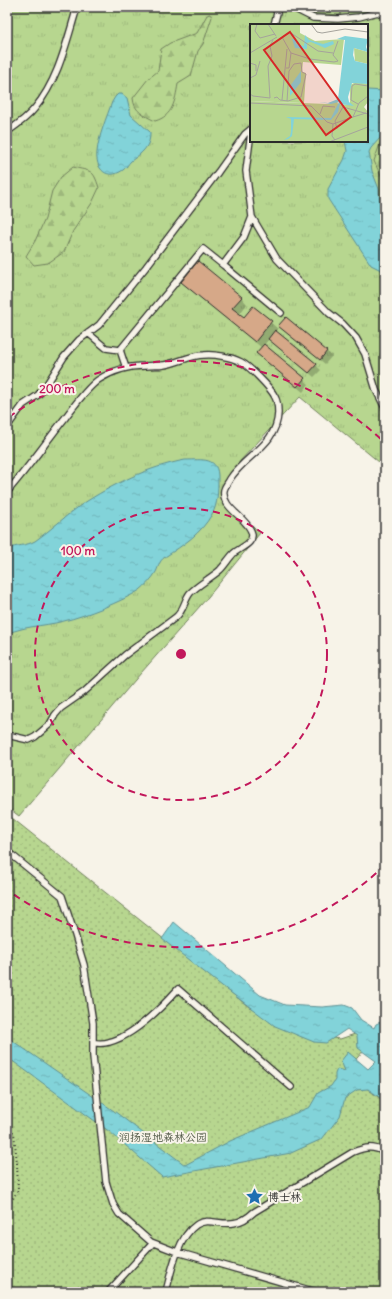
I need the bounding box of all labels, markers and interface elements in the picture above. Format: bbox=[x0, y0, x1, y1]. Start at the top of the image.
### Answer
inset map bbox=[250, 24, 368, 142]
text: 200 m bbox=[39, 381, 75, 396]
text: 100 m bbox=[61, 543, 95, 558]
centre of rings bbox=[174, 647, 188, 661]
park label: 润扬湿地森林公园 bbox=[119, 1130, 207, 1144]
place icon: 博士林 bbox=[245, 1187, 265, 1207]
place label: 博士林 bbox=[268, 1190, 301, 1204]

